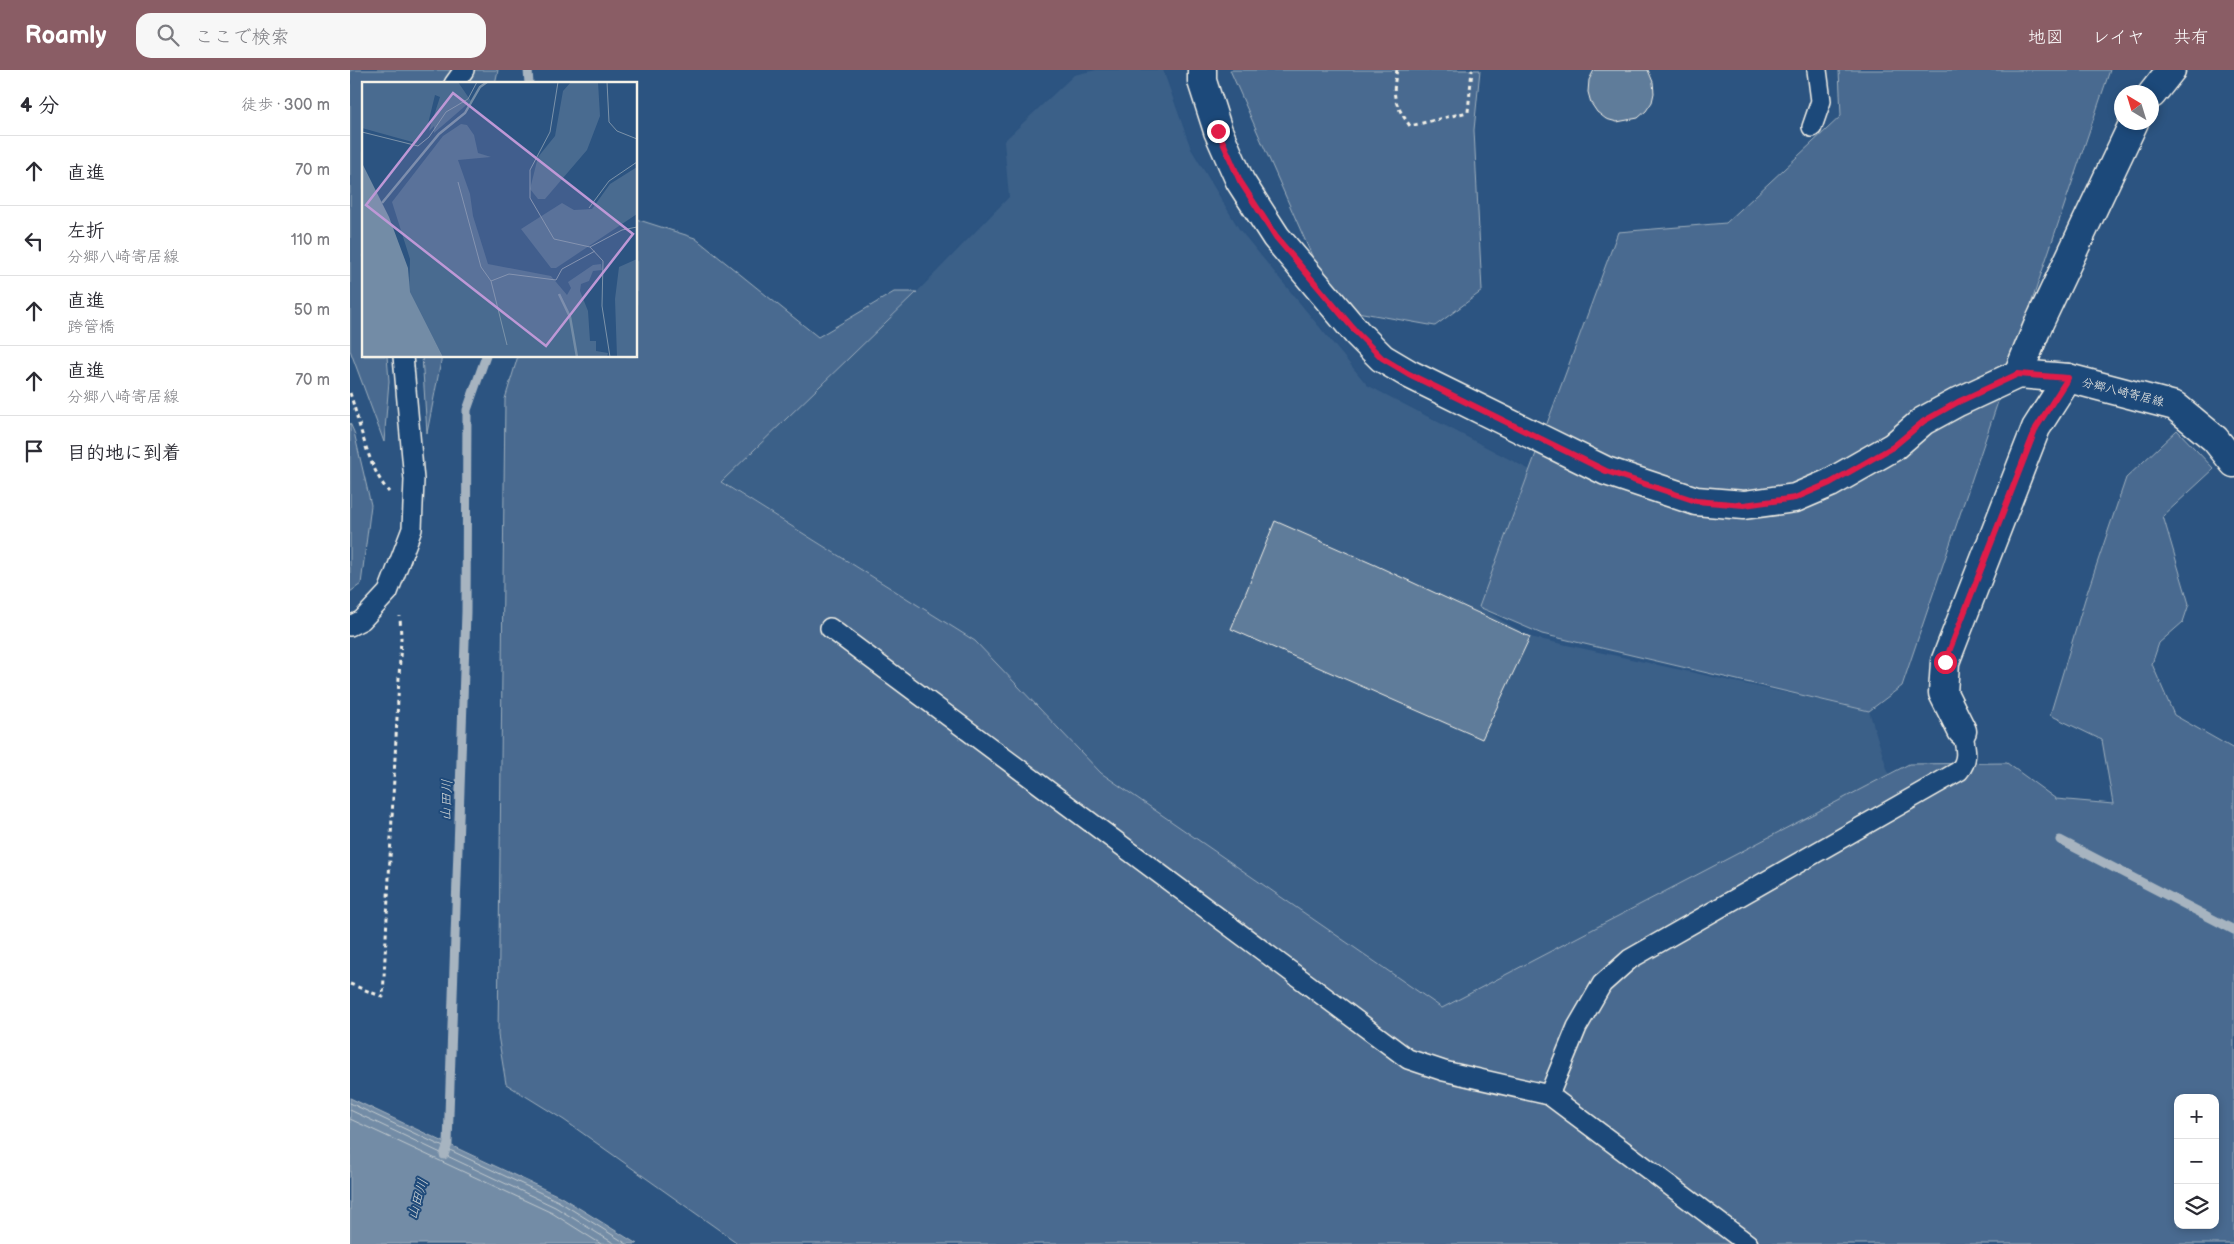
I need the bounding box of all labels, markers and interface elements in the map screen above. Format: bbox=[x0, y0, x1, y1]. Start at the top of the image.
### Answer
search box bbox=[136, 13, 486, 58]
text: Roamly bbox=[25, 21, 106, 50]
icon: search bbox=[154, 21, 182, 49]
text: ここで検索 bbox=[194, 26, 289, 49]
text: 地図 bbox=[2028, 27, 2064, 48]
text: レイヤ bbox=[2092, 27, 2145, 48]
text: 共有 bbox=[2173, 27, 2209, 48]
inset map bbox=[362, 82, 638, 358]
north arrow bbox=[2114, 85, 2159, 130]
text: 4 分 bbox=[20, 93, 59, 118]
text: 徒歩 · 300 m bbox=[241, 96, 330, 115]
route end bbox=[1207, 120, 1230, 143]
icon: ahead bbox=[20, 157, 48, 185]
text: 70 m bbox=[295, 161, 330, 180]
text: 直進 bbox=[67, 162, 105, 185]
text: 左折 bbox=[67, 220, 105, 243]
icon: left bbox=[20, 227, 48, 255]
text: 110 m bbox=[291, 231, 330, 250]
text: 分郷八崎寄居線 bbox=[67, 248, 179, 267]
text: 直進 bbox=[67, 290, 105, 313]
icon: ahead bbox=[20, 297, 48, 325]
text: 50 m bbox=[294, 301, 330, 320]
text: 跨管橋 bbox=[67, 318, 115, 337]
text: 直進 bbox=[67, 360, 105, 383]
icon: ahead bbox=[20, 367, 48, 395]
text: 70 m bbox=[295, 371, 330, 390]
street label: 分郷八崎寄居線 bbox=[2080, 375, 2165, 410]
text: 分郷八崎寄居線 bbox=[67, 388, 179, 407]
icon: arrive bbox=[20, 437, 48, 465]
text: 目的地に到着 bbox=[67, 442, 181, 465]
route start bbox=[1934, 651, 1957, 674]
water label: 山田川 bbox=[437, 779, 456, 821]
map controls bbox=[2174, 1094, 2219, 1229]
button: + bbox=[2174, 1094, 2219, 1139]
button: − bbox=[2174, 1139, 2219, 1184]
water label: 山田川 bbox=[403, 1177, 432, 1222]
button: layers bbox=[2174, 1184, 2219, 1229]

